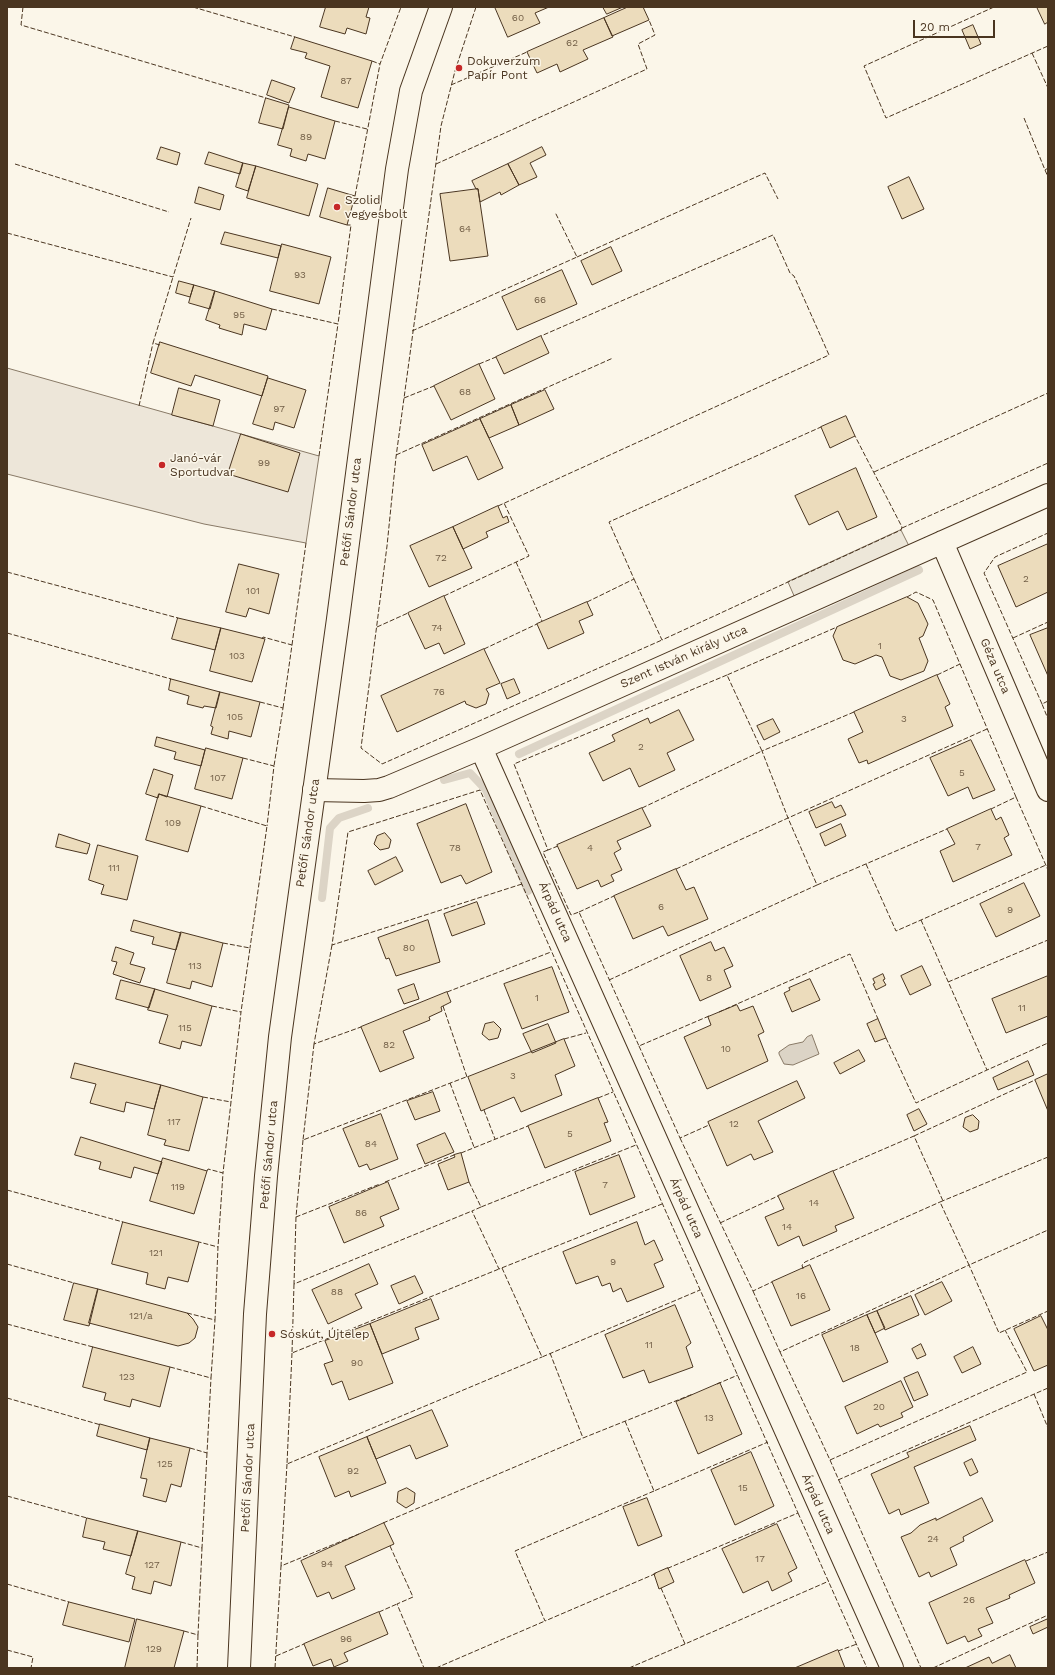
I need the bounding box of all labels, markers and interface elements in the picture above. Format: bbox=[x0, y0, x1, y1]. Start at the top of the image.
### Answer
house number: 60 bbox=[512, 12, 524, 24]
scale bar bbox=[915, 12, 997, 38]
text: 20 m bbox=[920, 20, 950, 34]
house number: 62 bbox=[566, 37, 578, 49]
place label: Dokuverzum Papír Pont bbox=[467, 54, 540, 82]
marker: Dokuverzum Papír Pont bbox=[454, 63, 464, 73]
house number: 87 bbox=[340, 75, 352, 87]
house number: 89 bbox=[300, 131, 312, 143]
place label: Szolid vegyesbolt bbox=[345, 193, 407, 221]
marker: Szolid vegyesbolt bbox=[332, 202, 342, 212]
house number: 64 bbox=[459, 223, 471, 235]
house number: 93 bbox=[294, 269, 306, 281]
house number: 66 bbox=[534, 294, 546, 306]
house number: 95 bbox=[233, 309, 245, 321]
house number: 68 bbox=[459, 386, 471, 398]
house number: 97 bbox=[273, 403, 285, 415]
place label: Janó-vár Sportudvar bbox=[170, 451, 235, 479]
house number: 99 bbox=[258, 457, 270, 469]
street label: Petőfi Sándor utca bbox=[337, 457, 365, 567]
marker: Janó-vár Sportudvar bbox=[157, 460, 167, 470]
house number: 72 bbox=[435, 552, 447, 564]
house number: 2 bbox=[1023, 573, 1029, 585]
house number: 101 bbox=[246, 585, 260, 597]
house number: 74 bbox=[431, 622, 443, 634]
street label: Szent István király utca bbox=[618, 622, 750, 692]
street label: Géza utca bbox=[977, 636, 1013, 696]
house number: 1 bbox=[878, 640, 882, 652]
house number: 103 bbox=[229, 650, 245, 662]
house number: 76 bbox=[433, 686, 445, 698]
house number: 105 bbox=[227, 711, 243, 723]
house number: 3 bbox=[901, 713, 907, 725]
house number: 2 bbox=[638, 741, 644, 753]
house number: 5 bbox=[959, 767, 965, 779]
house number: 107 bbox=[210, 772, 226, 784]
street label: Petőfi Sándor utca bbox=[293, 778, 323, 888]
house number: 109 bbox=[165, 817, 181, 829]
house number: 7 bbox=[975, 841, 981, 853]
house number: 78 bbox=[449, 842, 461, 854]
house number: 4 bbox=[587, 842, 593, 854]
house number: 111 bbox=[108, 862, 120, 874]
street label: Árpád utca bbox=[535, 880, 575, 944]
house number: 6 bbox=[658, 901, 664, 913]
house number: 9 bbox=[1007, 904, 1013, 916]
house number: 80 bbox=[403, 942, 415, 954]
house number: 113 bbox=[188, 960, 202, 972]
house number: 8 bbox=[706, 972, 712, 984]
house number: 1 bbox=[535, 992, 539, 1004]
house number: 11 bbox=[1018, 1002, 1026, 1014]
house number: 115 bbox=[178, 1022, 192, 1034]
house number: 82 bbox=[383, 1039, 395, 1051]
house number: 10 bbox=[721, 1043, 731, 1055]
house number: 3 bbox=[510, 1070, 516, 1082]
street label: Petőfi Sándor utca bbox=[257, 1100, 281, 1210]
house number: 117 bbox=[167, 1116, 181, 1128]
house number: 12 bbox=[729, 1118, 739, 1130]
house number: 5 bbox=[567, 1128, 573, 1140]
house number: 84 bbox=[365, 1138, 377, 1150]
street label: Árpád utca bbox=[666, 1176, 706, 1240]
house number: 7 bbox=[602, 1179, 608, 1191]
house number: 119 bbox=[171, 1181, 185, 1193]
house number: 14 bbox=[809, 1197, 819, 1209]
house number: 86 bbox=[355, 1207, 367, 1219]
house number: 14 bbox=[782, 1221, 792, 1233]
house number: 121 bbox=[149, 1247, 163, 1259]
house number: 9 bbox=[610, 1256, 616, 1268]
house number: 88 bbox=[331, 1286, 343, 1298]
house number: 16 bbox=[796, 1290, 806, 1302]
house number: 121/a bbox=[129, 1310, 153, 1322]
place label: Sóskút, Újtelep bbox=[280, 1327, 369, 1341]
marker: Sóskút, Újtelep bbox=[267, 1329, 277, 1339]
house number: 11 bbox=[645, 1339, 653, 1351]
house number: 18 bbox=[850, 1342, 860, 1354]
house number: 90 bbox=[351, 1357, 363, 1369]
house number: 123 bbox=[119, 1371, 135, 1383]
house number: 20 bbox=[873, 1401, 885, 1413]
house number: 13 bbox=[704, 1412, 714, 1424]
street label: Petőfi Sándor utca bbox=[238, 1423, 258, 1533]
house number: 125 bbox=[157, 1458, 173, 1470]
house number: 92 bbox=[347, 1465, 359, 1477]
street label: Árpád utca bbox=[798, 1472, 838, 1536]
house number: 15 bbox=[738, 1482, 748, 1494]
house number: 24 bbox=[927, 1533, 939, 1545]
house number: 17 bbox=[755, 1553, 765, 1565]
house number: 94 bbox=[321, 1558, 333, 1570]
house number: 127 bbox=[144, 1559, 160, 1571]
house number: 26 bbox=[963, 1594, 975, 1606]
house number: 96 bbox=[340, 1633, 352, 1645]
house number: 129 bbox=[146, 1643, 162, 1655]

